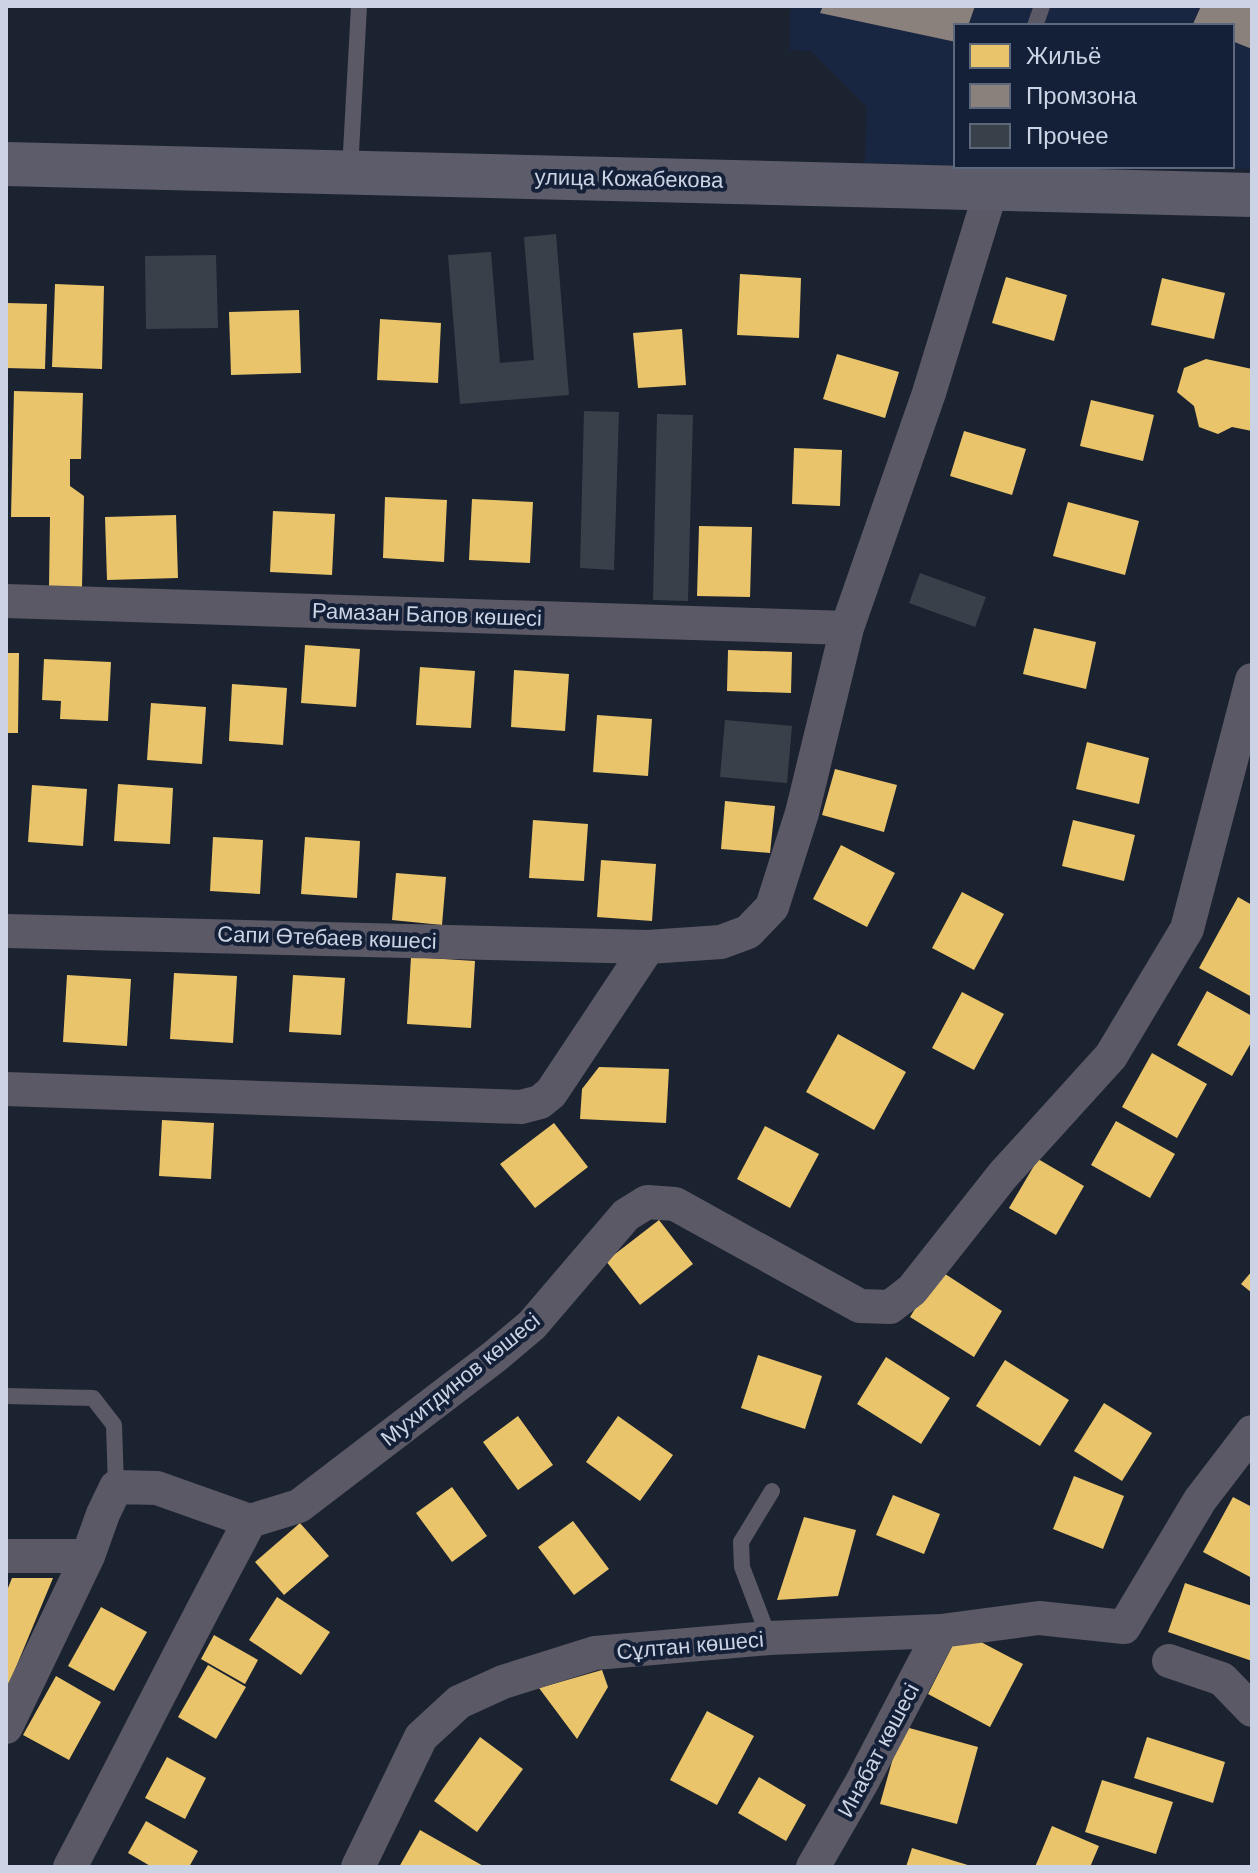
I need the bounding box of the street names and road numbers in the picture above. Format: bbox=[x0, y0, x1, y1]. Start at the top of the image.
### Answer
street label: улица Кожабекова bbox=[534, 164, 724, 193]
street label: Рамазан Бапов көшесі bbox=[312, 598, 542, 631]
street label: Сапи Өтебаев көшесі bbox=[217, 921, 437, 954]
street label: Мухитдинов көшесі bbox=[376, 1308, 545, 1451]
street label: Сұлтан көшесі bbox=[615, 1627, 765, 1664]
street label: Инабат көшесі bbox=[833, 1679, 924, 1821]

